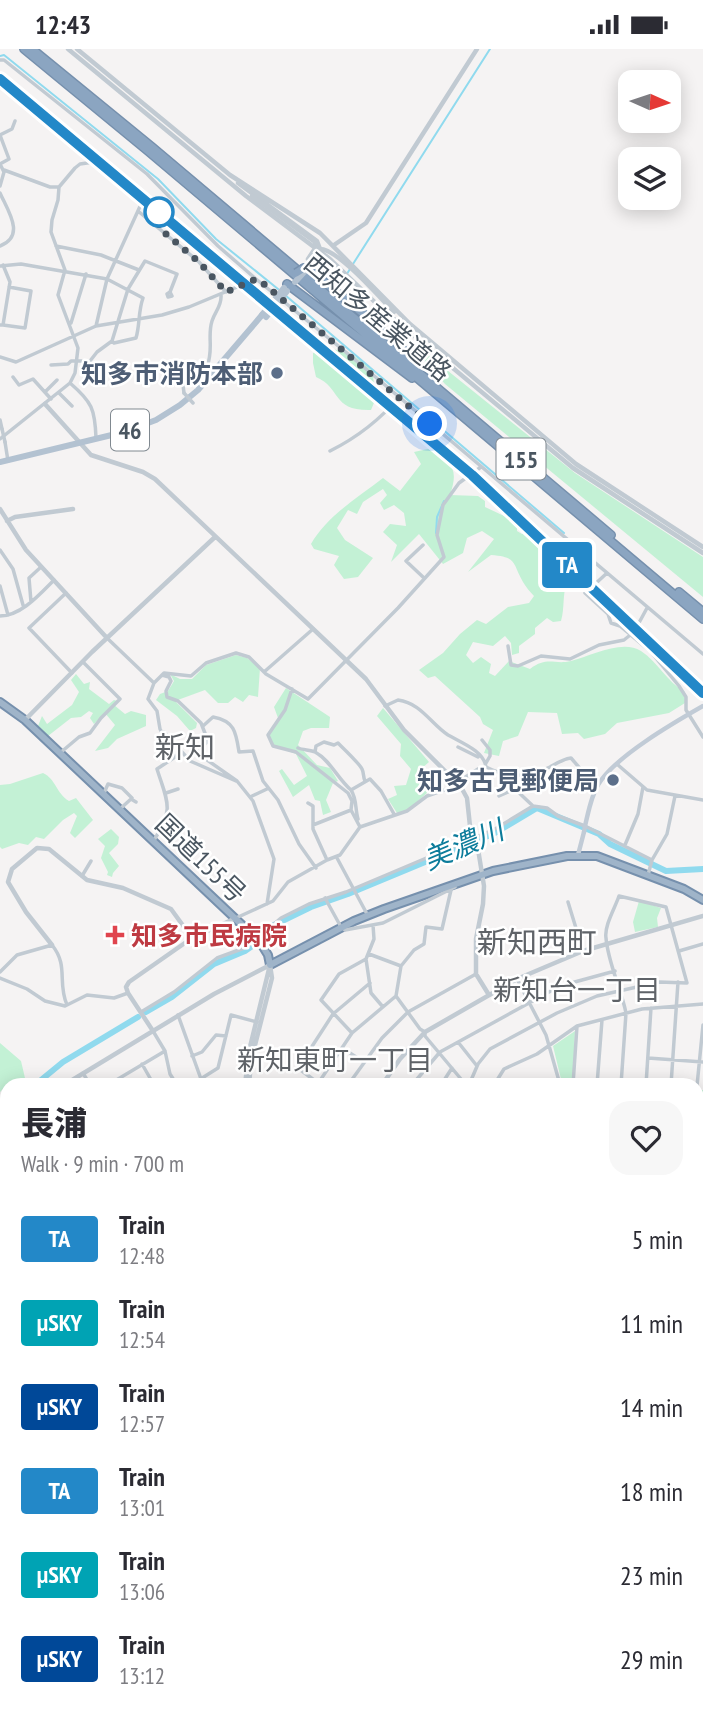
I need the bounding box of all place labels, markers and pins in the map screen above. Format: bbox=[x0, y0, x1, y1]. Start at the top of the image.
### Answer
unlabelled marker bbox=[144, 197, 174, 227]
place label: 知多市消防本部 bbox=[81, 357, 263, 390]
marker: 知多市消防本部 bbox=[269, 365, 285, 381]
place label: 知多古見郵便局 bbox=[417, 764, 599, 797]
marker: 知多古見郵便局 bbox=[605, 772, 621, 788]
place label: 知多市民病院 bbox=[131, 919, 287, 952]
marker: 知多市民病院 bbox=[105, 925, 125, 945]

